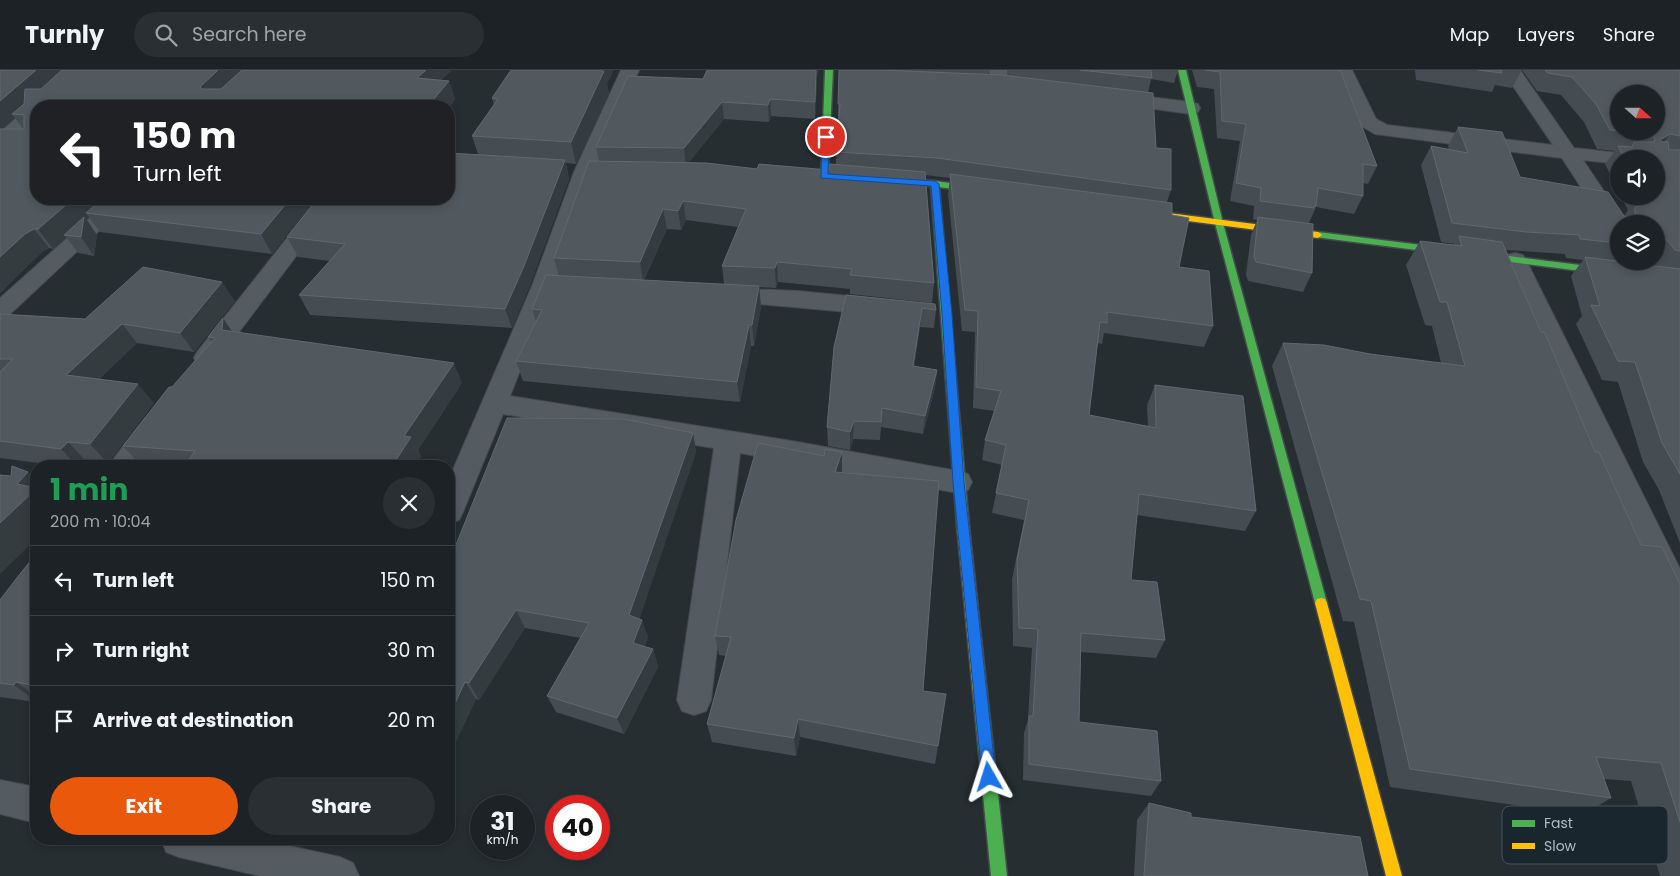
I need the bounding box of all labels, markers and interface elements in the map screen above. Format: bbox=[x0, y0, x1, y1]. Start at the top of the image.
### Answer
search box bbox=[134, 12, 484, 57]
text: Turnly bbox=[25, 18, 104, 51]
icon: search bbox=[152, 21, 180, 49]
text: Search here bbox=[192, 21, 307, 48]
text: Map bbox=[1450, 22, 1490, 47]
text: Layers bbox=[1518, 22, 1575, 47]
text: Share bbox=[1603, 22, 1655, 47]
north arrow bbox=[1610, 85, 1665, 140]
map controls bbox=[1610, 85, 1665, 270]
text: 150 m bbox=[133, 111, 236, 160]
pin bbox=[805, 116, 847, 158]
icon: left bbox=[50, 120, 115, 185]
icon: arrive bbox=[812, 123, 840, 151]
button: sound bbox=[1610, 150, 1665, 205]
text: Turn left bbox=[133, 158, 221, 189]
button: layers bbox=[1610, 215, 1665, 270]
text: 1 min bbox=[50, 468, 128, 511]
button: close bbox=[383, 477, 435, 529]
text: 200 m · 10:04 bbox=[50, 510, 151, 533]
icon: left bbox=[50, 567, 78, 595]
text: Turn left bbox=[93, 567, 174, 594]
text: 150 m bbox=[380, 567, 435, 594]
icon: right bbox=[50, 637, 78, 665]
text: Turn right bbox=[93, 637, 189, 664]
text: 30 m bbox=[387, 637, 435, 664]
icon: arrive bbox=[50, 707, 78, 735]
text: Arrive at destination bbox=[93, 707, 294, 734]
text: 20 m bbox=[387, 707, 435, 734]
position arrow bbox=[962, 750, 1014, 802]
button: Exit bbox=[50, 777, 238, 835]
button: Share bbox=[248, 777, 435, 835]
speed limit sign: 40 bbox=[545, 795, 610, 860]
text: 31 bbox=[490, 804, 515, 839]
legend bbox=[1502, 806, 1668, 864]
text: Fast bbox=[1544, 813, 1573, 833]
text: km/h bbox=[487, 831, 518, 848]
text: Slow bbox=[1544, 836, 1577, 856]

